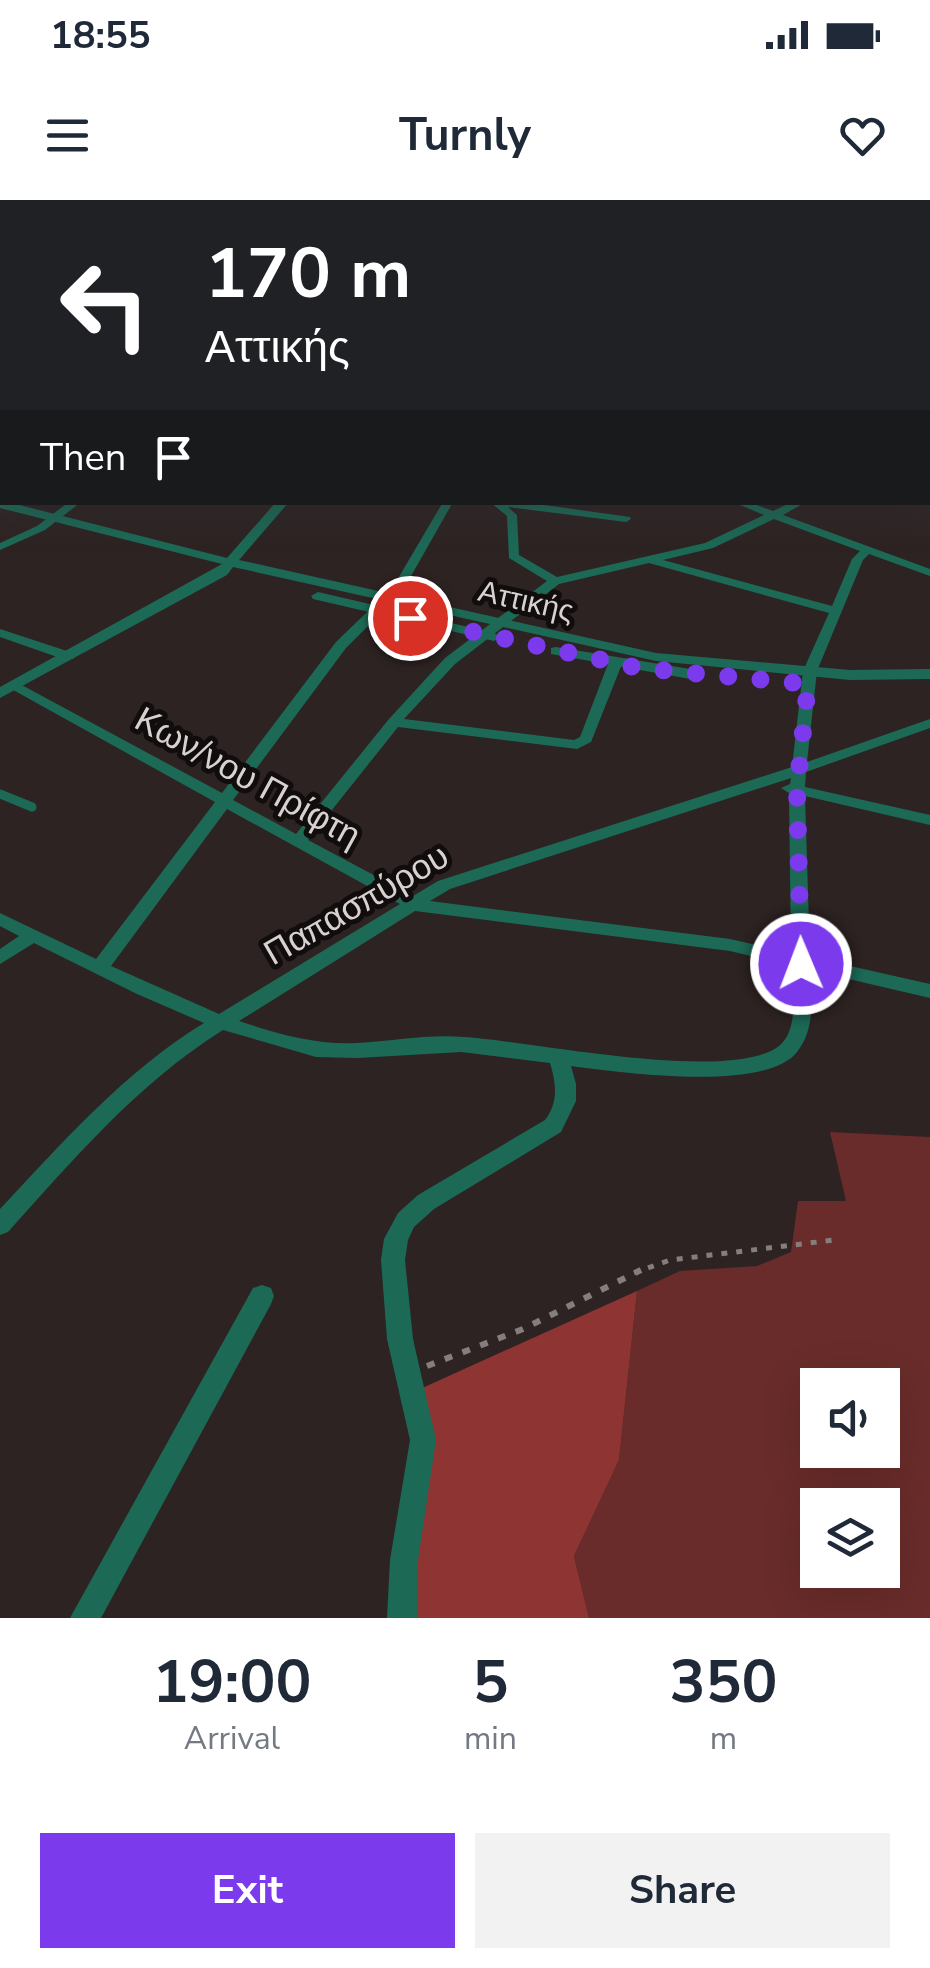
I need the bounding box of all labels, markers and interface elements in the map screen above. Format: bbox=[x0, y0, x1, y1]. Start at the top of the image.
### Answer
text: 18:55 bbox=[50, 10, 151, 61]
text: Turnly bbox=[399, 105, 531, 166]
icon: menu bbox=[40, 108, 95, 163]
icon: heart bbox=[835, 108, 890, 163]
text: 170 m bbox=[205, 226, 411, 322]
icon: left bbox=[40, 240, 170, 370]
text: Αττικής bbox=[205, 317, 350, 378]
icon: arrive bbox=[146, 430, 201, 485]
text: Then bbox=[40, 432, 126, 483]
street label: Αττικής bbox=[474, 571, 578, 632]
pin bbox=[368, 576, 453, 661]
icon: arrive bbox=[383, 591, 438, 646]
street label: Κων/νου Πρίφτη bbox=[127, 696, 369, 859]
street label: Παπασπύρου bbox=[255, 833, 457, 976]
position arrow bbox=[749, 912, 853, 1016]
map controls bbox=[800, 1368, 900, 1588]
button: sound bbox=[800, 1368, 900, 1468]
button: layers bbox=[800, 1488, 900, 1588]
text: 19:00 bbox=[153, 1641, 311, 1723]
text: 5 bbox=[472, 1641, 508, 1723]
text: 350 bbox=[669, 1641, 777, 1723]
text: Arrival bbox=[184, 1717, 280, 1760]
text: min bbox=[464, 1717, 517, 1760]
text: m bbox=[710, 1717, 737, 1760]
button: Exit bbox=[40, 1833, 455, 1948]
button: Share bbox=[475, 1833, 890, 1948]

